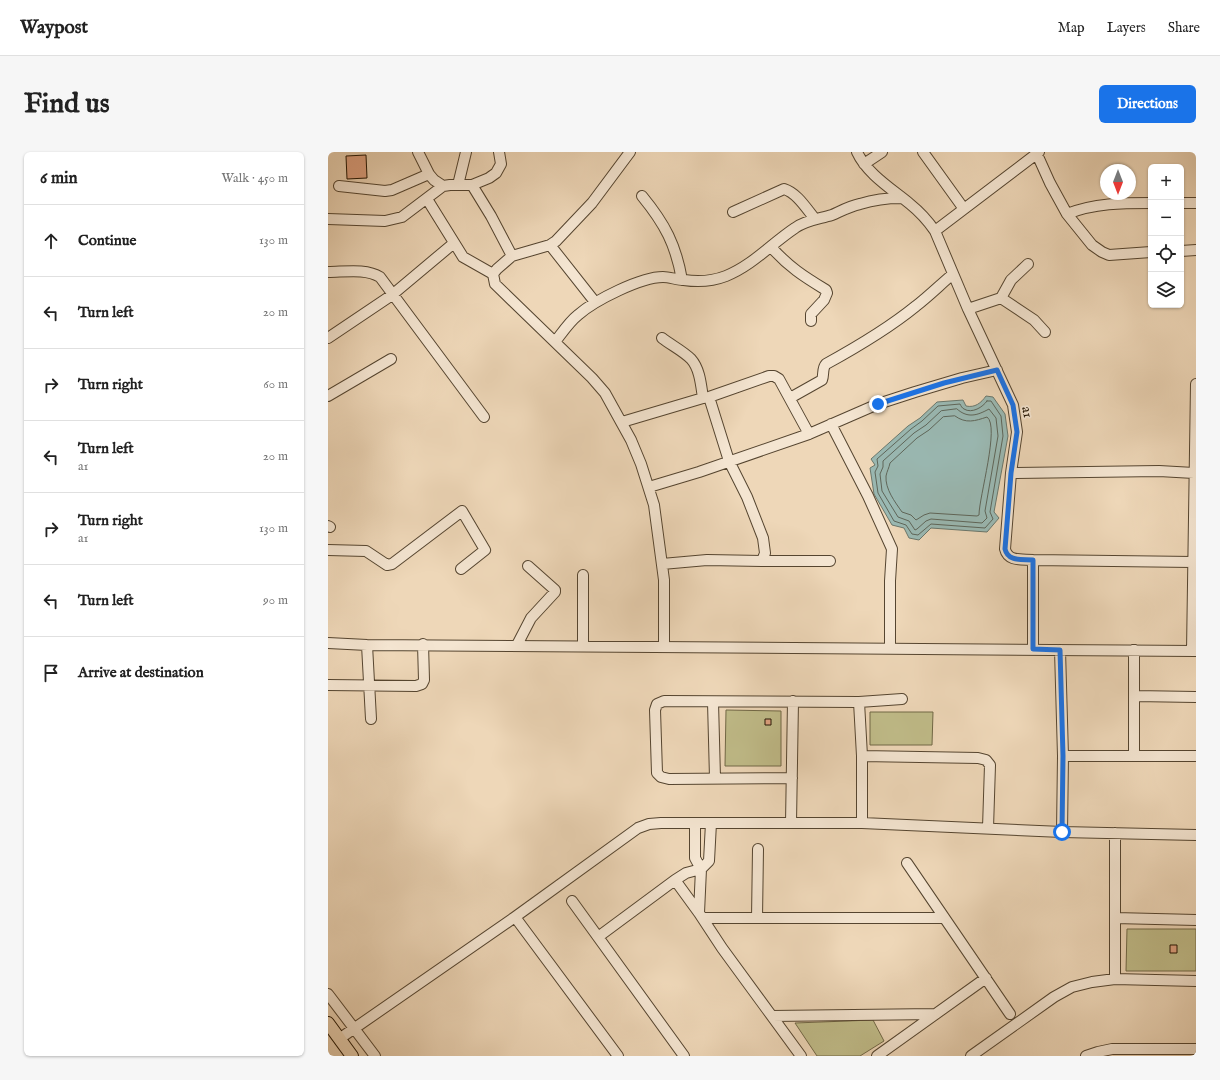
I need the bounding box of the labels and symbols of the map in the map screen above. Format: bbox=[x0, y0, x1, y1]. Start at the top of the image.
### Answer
north arrow bbox=[1100, 164, 1136, 200]
route end bbox=[869, 395, 887, 413]
street label: a1 bbox=[1017, 405, 1037, 419]
route start bbox=[1053, 823, 1071, 841]

